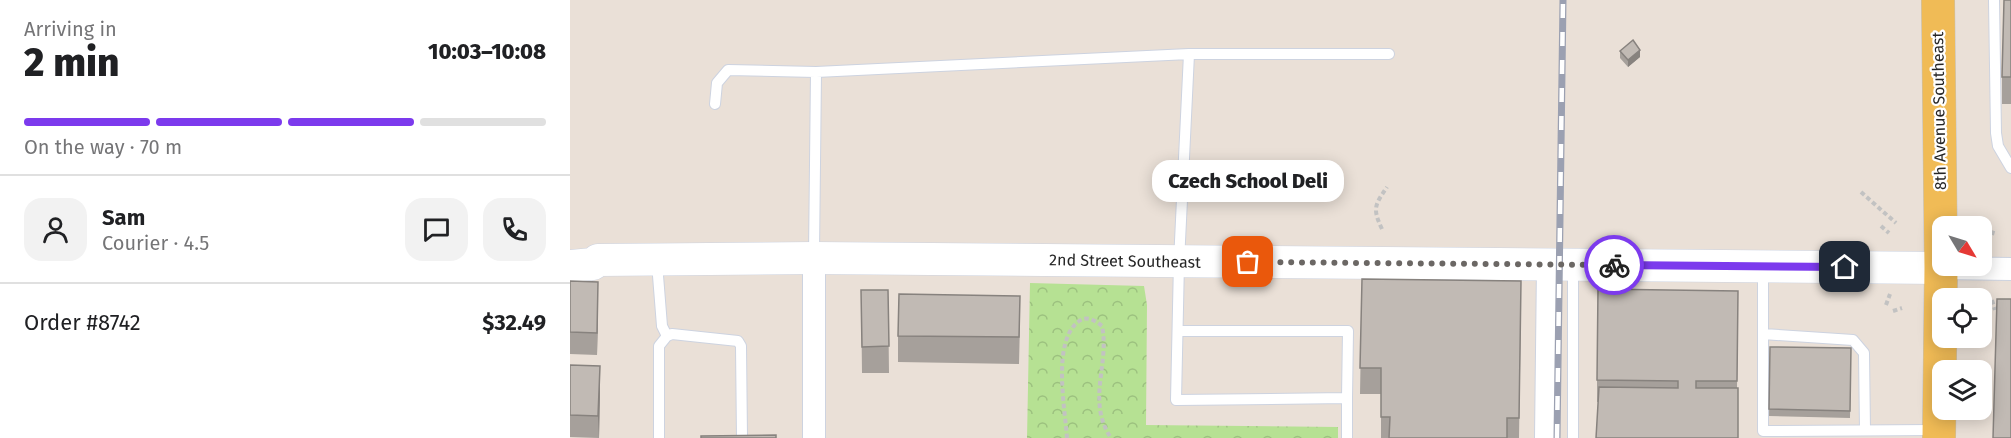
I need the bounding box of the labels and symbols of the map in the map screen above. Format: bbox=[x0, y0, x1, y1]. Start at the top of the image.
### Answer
street label: 8th Avenue Southeast bbox=[1928, 31, 1950, 190]
callout: Czech School Deli bbox=[1152, 160, 1344, 202]
north arrow bbox=[1932, 216, 1992, 276]
courier bbox=[1584, 235, 1644, 295]
pin bbox=[1222, 236, 1273, 287]
pin bbox=[1819, 241, 1870, 292]
street label: 2nd Street Southeast bbox=[1049, 250, 1201, 272]

